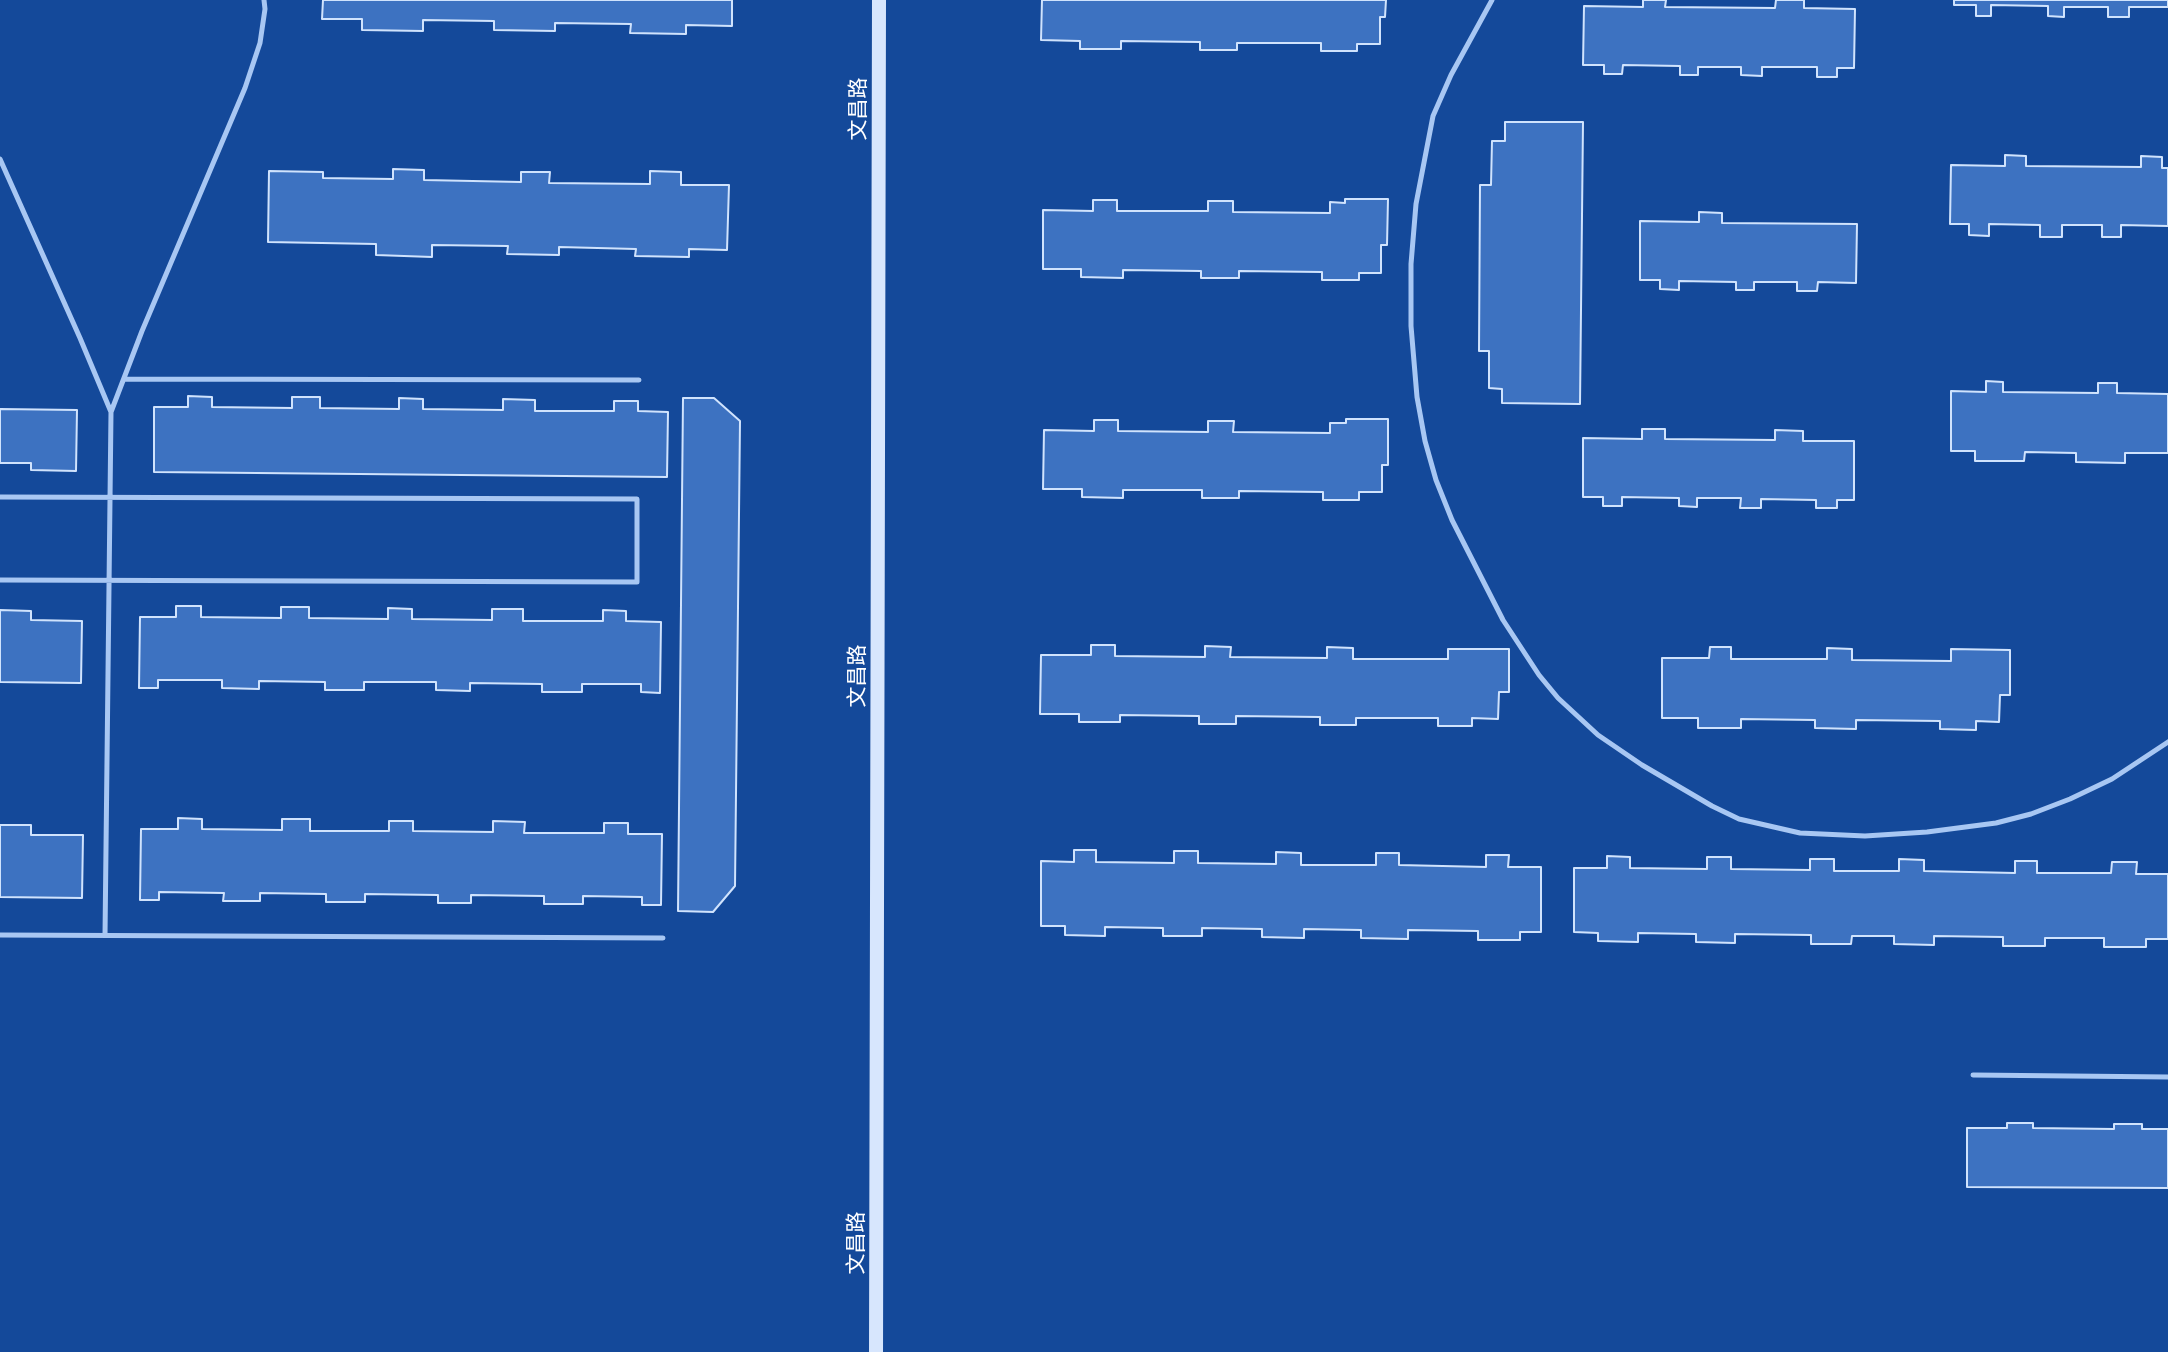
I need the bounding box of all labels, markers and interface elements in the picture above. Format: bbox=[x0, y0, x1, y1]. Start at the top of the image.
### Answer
street label: 文昌路 bbox=[845, 78, 871, 140]
street label: 文昌路 bbox=[844, 645, 870, 707]
street label: 文昌路 bbox=[843, 1212, 869, 1274]

